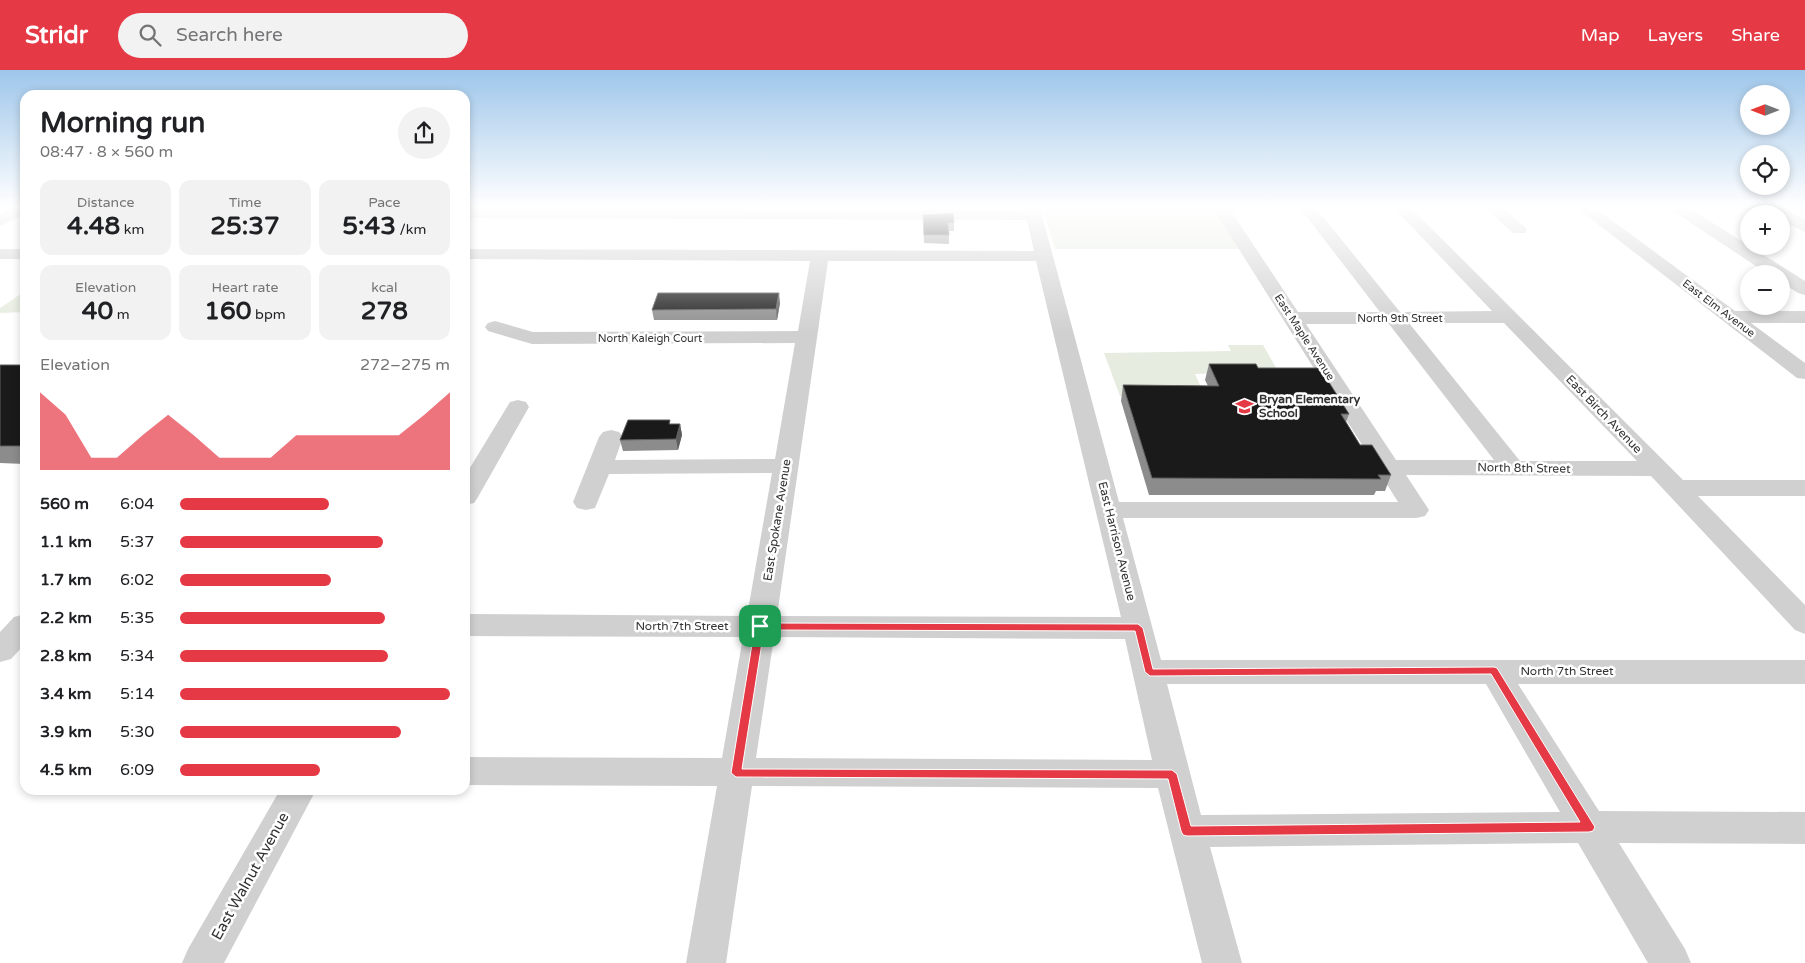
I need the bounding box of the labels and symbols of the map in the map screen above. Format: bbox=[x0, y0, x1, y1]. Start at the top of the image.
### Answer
north arrow bbox=[1740, 85, 1790, 135]
street label: East Elm Avenue bbox=[1680, 277, 1758, 340]
street label: East Maple Avenue bbox=[1272, 292, 1337, 383]
street label: North 9th Street bbox=[1357, 312, 1443, 325]
street label: North Kaleigh Court bbox=[598, 332, 702, 345]
street label: East Birch Avenue bbox=[1563, 372, 1645, 456]
place label: Bryan Elementary School bbox=[1259, 392, 1361, 420]
school or university icon: Bryan Elementary School bbox=[1235, 396, 1255, 416]
street label: East Spokane Avenue bbox=[760, 458, 794, 582]
street label: North 8th Street bbox=[1477, 460, 1571, 476]
street label: East Harrison Avenue bbox=[1095, 480, 1139, 602]
pin bbox=[739, 605, 781, 647]
street label: North 7th Street bbox=[635, 619, 729, 633]
street label: North 7th Street bbox=[1520, 664, 1614, 678]
street label: East Walnut Avenue bbox=[207, 809, 293, 943]

